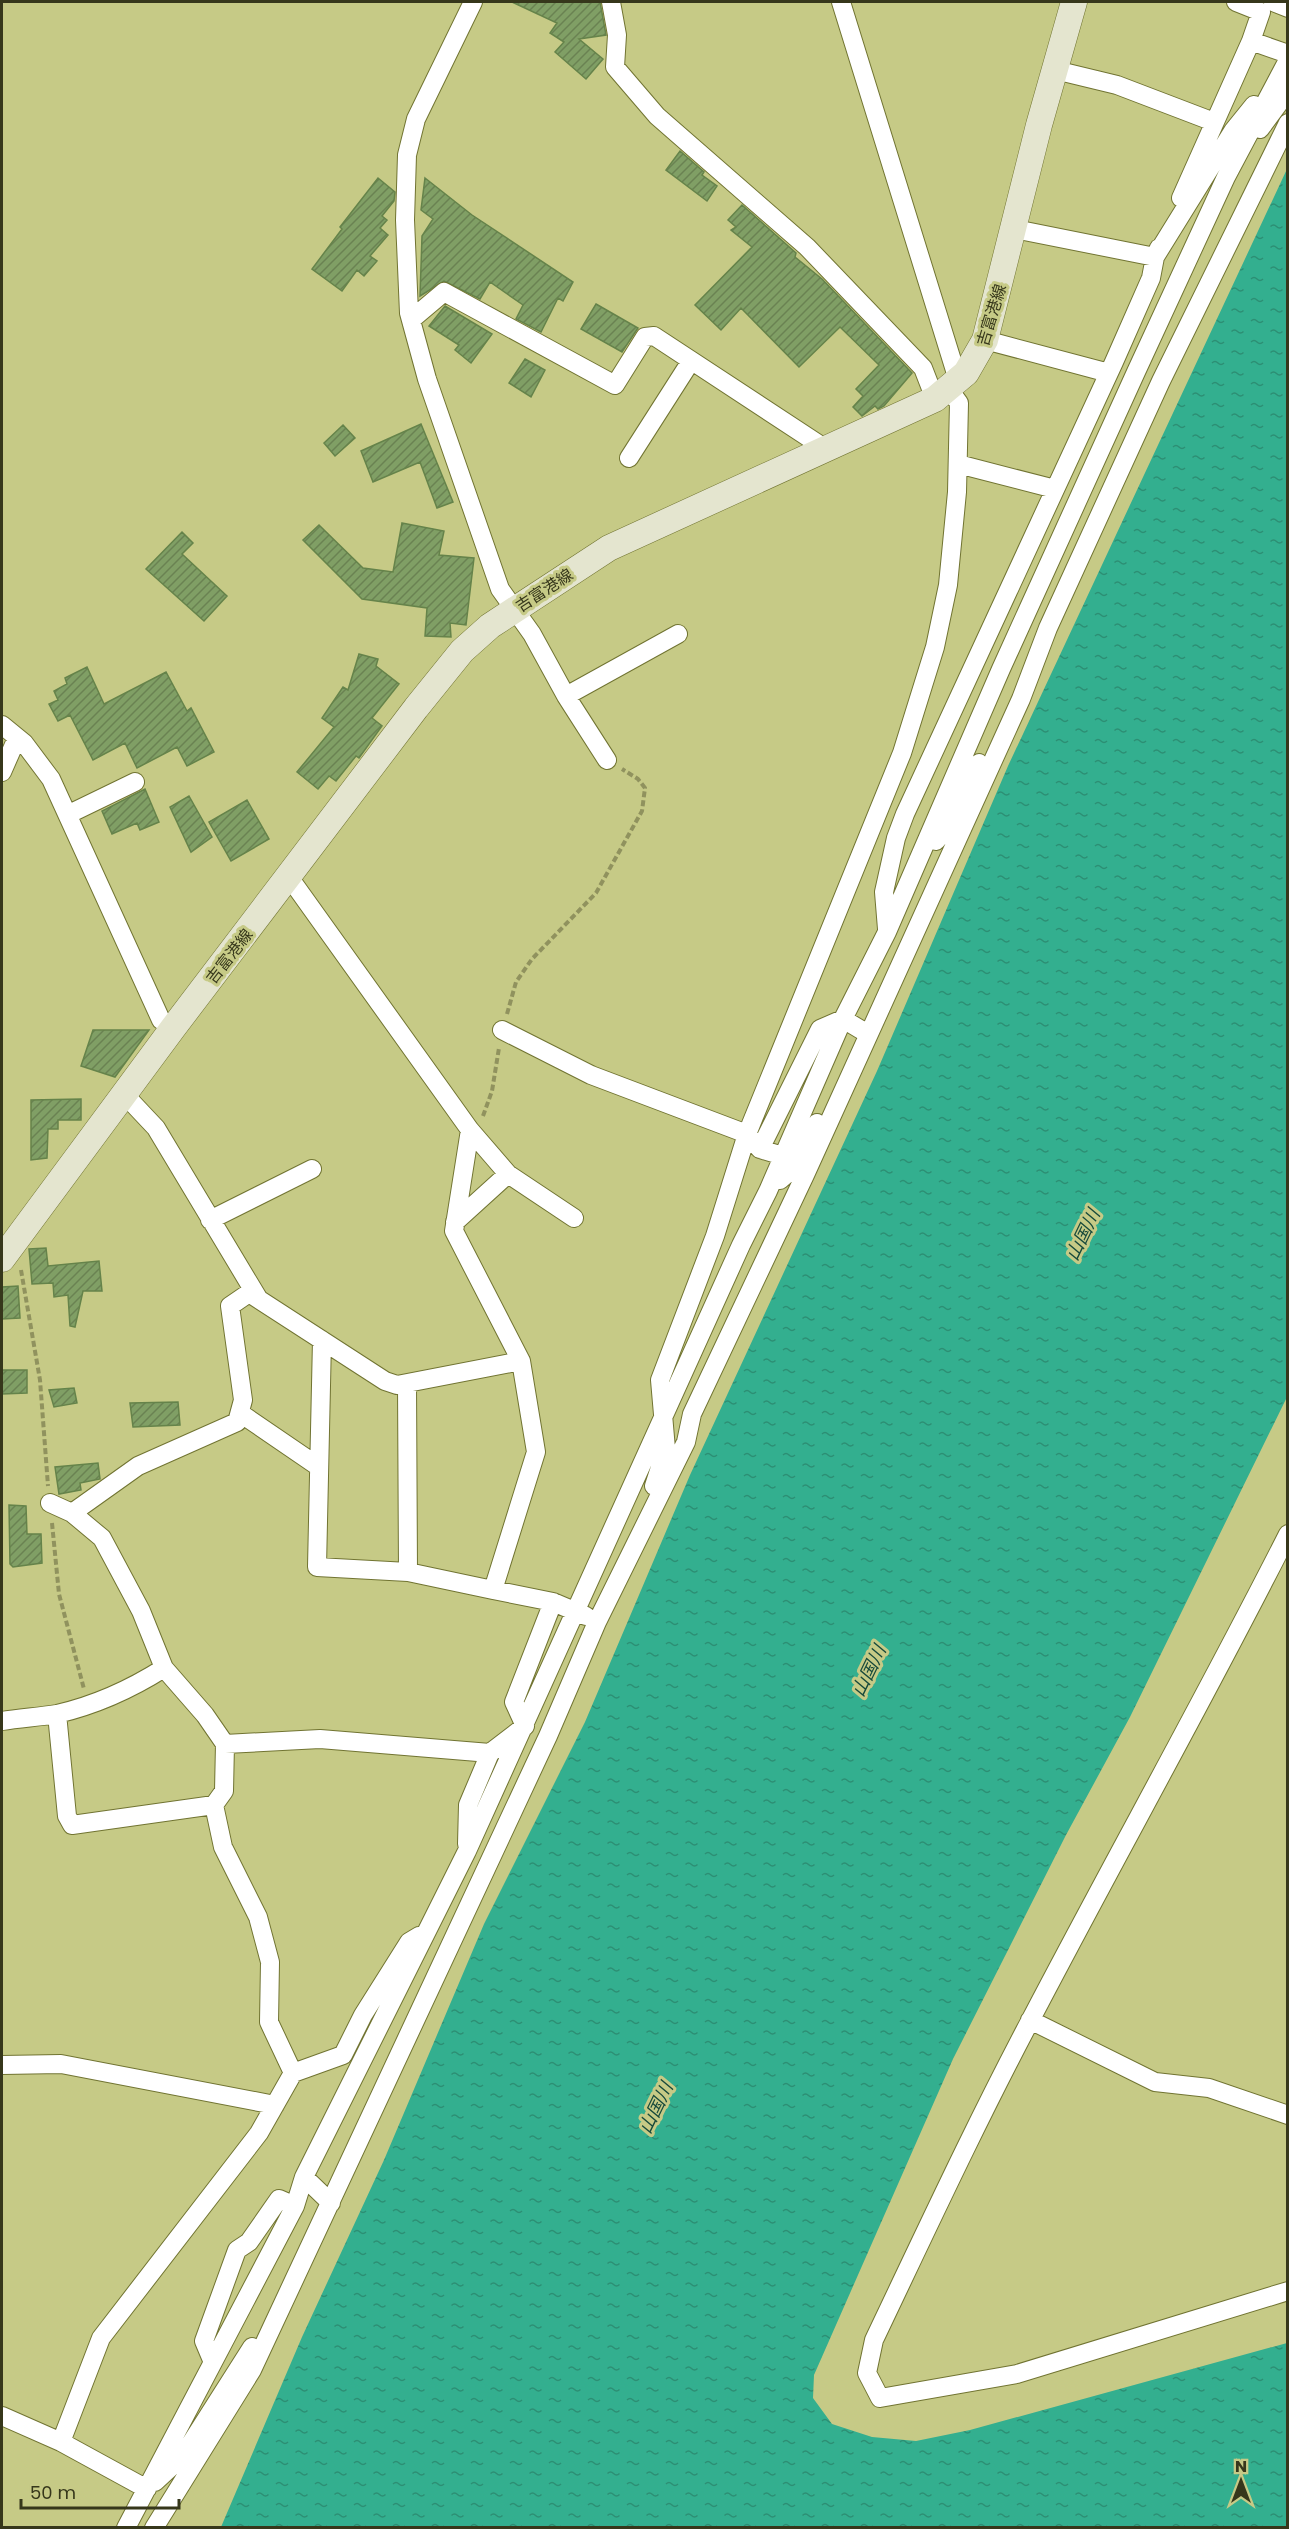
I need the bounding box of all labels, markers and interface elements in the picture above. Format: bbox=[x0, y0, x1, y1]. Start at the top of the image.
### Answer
street label: 吉富港線 bbox=[971, 281, 1012, 349]
street label: 吉富港線 bbox=[511, 563, 577, 617]
street label: 吉富港線 bbox=[201, 924, 258, 989]
water label: 山国川 bbox=[1059, 1203, 1106, 1265]
water label: 山国川 bbox=[845, 1639, 892, 1701]
water label: 山国川 bbox=[632, 2076, 679, 2138]
north arrow bbox=[1211, 2451, 1271, 2511]
text: N bbox=[1235, 2455, 1247, 2478]
scale bar bbox=[21, 2472, 178, 2510]
text: 50 m bbox=[30, 2480, 76, 2505]

